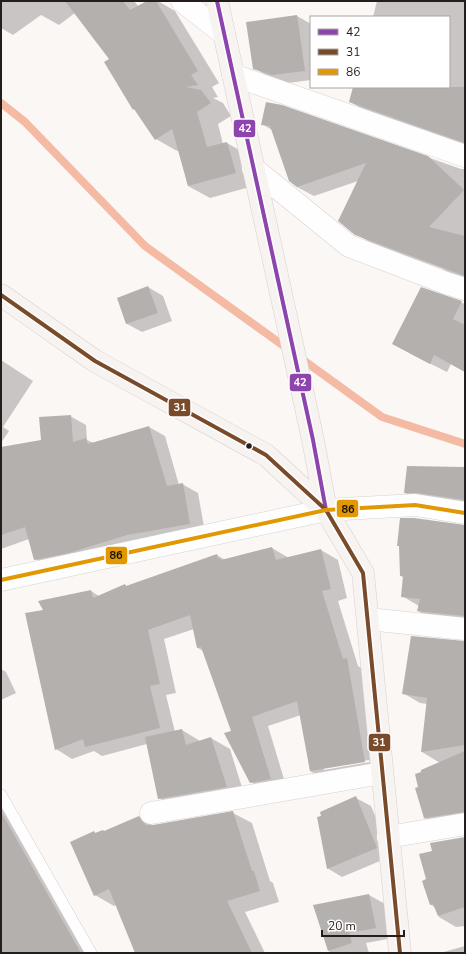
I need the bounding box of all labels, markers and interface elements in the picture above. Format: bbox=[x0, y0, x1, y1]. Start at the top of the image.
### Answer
legend bbox=[310, 16, 450, 88]
text: 42 bbox=[346, 24, 360, 40]
text: 31 bbox=[346, 44, 360, 60]
text: 86 bbox=[346, 64, 360, 80]
line badge: 42 bbox=[233, 119, 256, 138]
text: 42 bbox=[238, 121, 252, 136]
line badge: 42 bbox=[289, 373, 312, 392]
text: 42 bbox=[293, 375, 307, 390]
line badge: 31 bbox=[168, 398, 191, 417]
text: 31 bbox=[173, 400, 187, 415]
unlabelled marker bbox=[244, 441, 254, 451]
line badge: 86 bbox=[336, 499, 359, 518]
text: 86 bbox=[341, 502, 355, 517]
line badge: 86 bbox=[105, 546, 128, 565]
text: 86 bbox=[109, 548, 123, 563]
line badge: 31 bbox=[368, 733, 391, 752]
text: 31 bbox=[372, 735, 386, 750]
scale bar bbox=[322, 912, 404, 938]
text: 20 m bbox=[328, 918, 356, 934]

